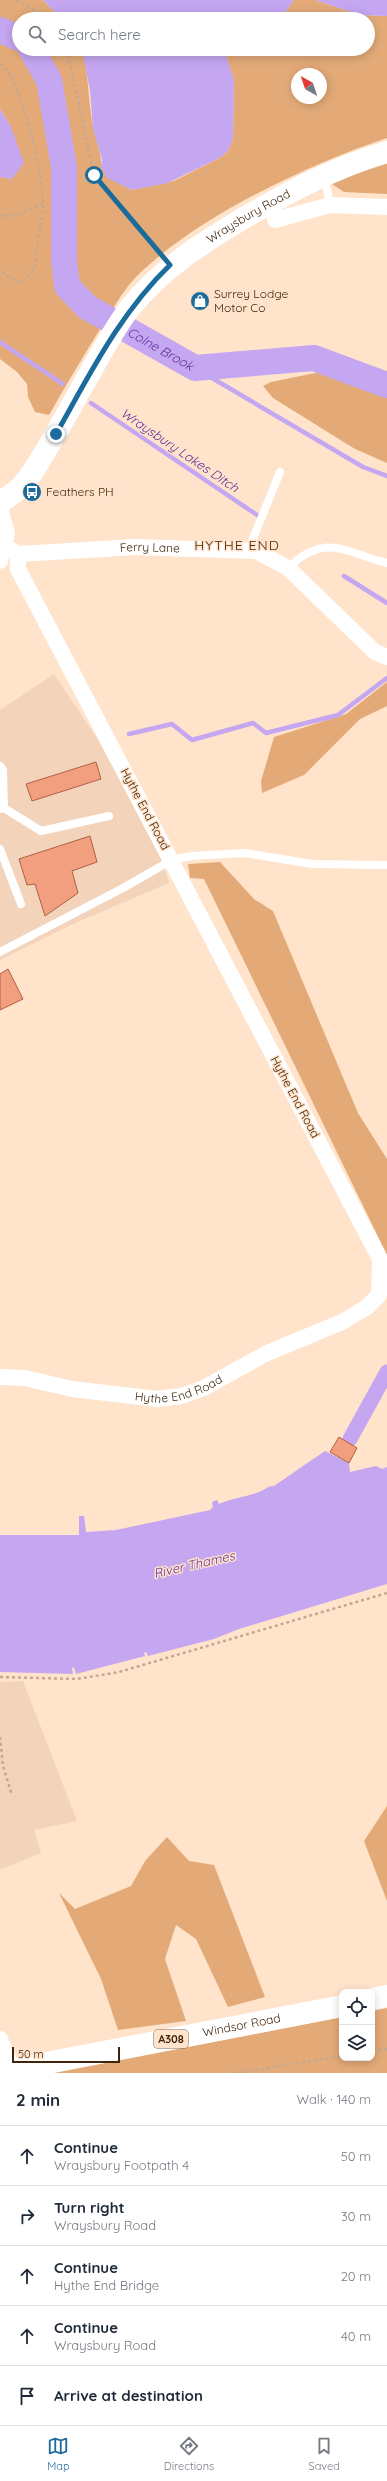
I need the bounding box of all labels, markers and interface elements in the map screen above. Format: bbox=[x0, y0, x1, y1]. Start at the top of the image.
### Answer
search box bbox=[12, 12, 375, 56]
icon: search bbox=[26, 23, 48, 45]
text: Search here bbox=[58, 25, 141, 44]
north arrow bbox=[291, 68, 327, 104]
route start bbox=[85, 166, 103, 184]
street label: Wraysbury Road bbox=[203, 186, 293, 246]
place label: Surrey Lodge Motor Co bbox=[214, 286, 289, 315]
shop icon: Surrey Lodge Motor Co bbox=[189, 290, 211, 312]
water label: Colne Brook bbox=[125, 324, 198, 374]
water label: Wraysbury Lakes Ditch bbox=[118, 405, 243, 496]
route end bbox=[47, 425, 65, 443]
bus stop icon: Feathers PH bbox=[21, 481, 43, 503]
place label: Feathers PH bbox=[46, 484, 114, 499]
district label: HYTHE END bbox=[194, 536, 280, 554]
street label: Ferry Lane bbox=[119, 539, 180, 555]
street label: Hythe End Road bbox=[118, 765, 173, 852]
street label: Hythe End Road bbox=[268, 1053, 323, 1140]
street label: Hythe End Road bbox=[134, 1371, 225, 1406]
water label: River Thames bbox=[152, 1547, 237, 1581]
map controls bbox=[339, 1989, 375, 2061]
button: locate bbox=[339, 1989, 375, 2025]
street label: Windsor Road bbox=[201, 2010, 282, 2040]
button: layers bbox=[339, 2025, 375, 2061]
road number: A308 bbox=[154, 2030, 188, 2048]
scale bar bbox=[12, 2045, 120, 2064]
text: 50 m bbox=[18, 2047, 44, 2061]
text: 2 min bbox=[16, 2089, 60, 2110]
text: Walk · 140 m bbox=[296, 2091, 371, 2107]
text: Continue bbox=[54, 2138, 118, 2157]
icon: ahead bbox=[16, 2145, 38, 2167]
text: 50 m bbox=[341, 2148, 371, 2164]
text: Wraysbury Footpath 4 bbox=[54, 2157, 189, 2173]
text: Turn right bbox=[54, 2198, 125, 2217]
icon: right bbox=[16, 2205, 38, 2227]
text: 30 m bbox=[341, 2208, 371, 2224]
text: Wraysbury Road bbox=[54, 2217, 156, 2233]
text: Continue bbox=[54, 2258, 118, 2277]
icon: ahead bbox=[16, 2265, 38, 2287]
text: 20 m bbox=[341, 2268, 371, 2284]
text: Hythe End Bridge bbox=[54, 2277, 159, 2293]
text: Continue bbox=[54, 2318, 118, 2337]
icon: ahead bbox=[16, 2325, 38, 2347]
text: 40 m bbox=[341, 2328, 371, 2344]
text: Wraysbury Road bbox=[54, 2337, 156, 2353]
icon: arrive bbox=[16, 2385, 38, 2407]
text: Arrive at destination bbox=[54, 2386, 203, 2405]
tab: Map bbox=[47, 2435, 70, 2473]
tab: Directions bbox=[164, 2435, 214, 2473]
tab: Saved bbox=[308, 2435, 340, 2473]

